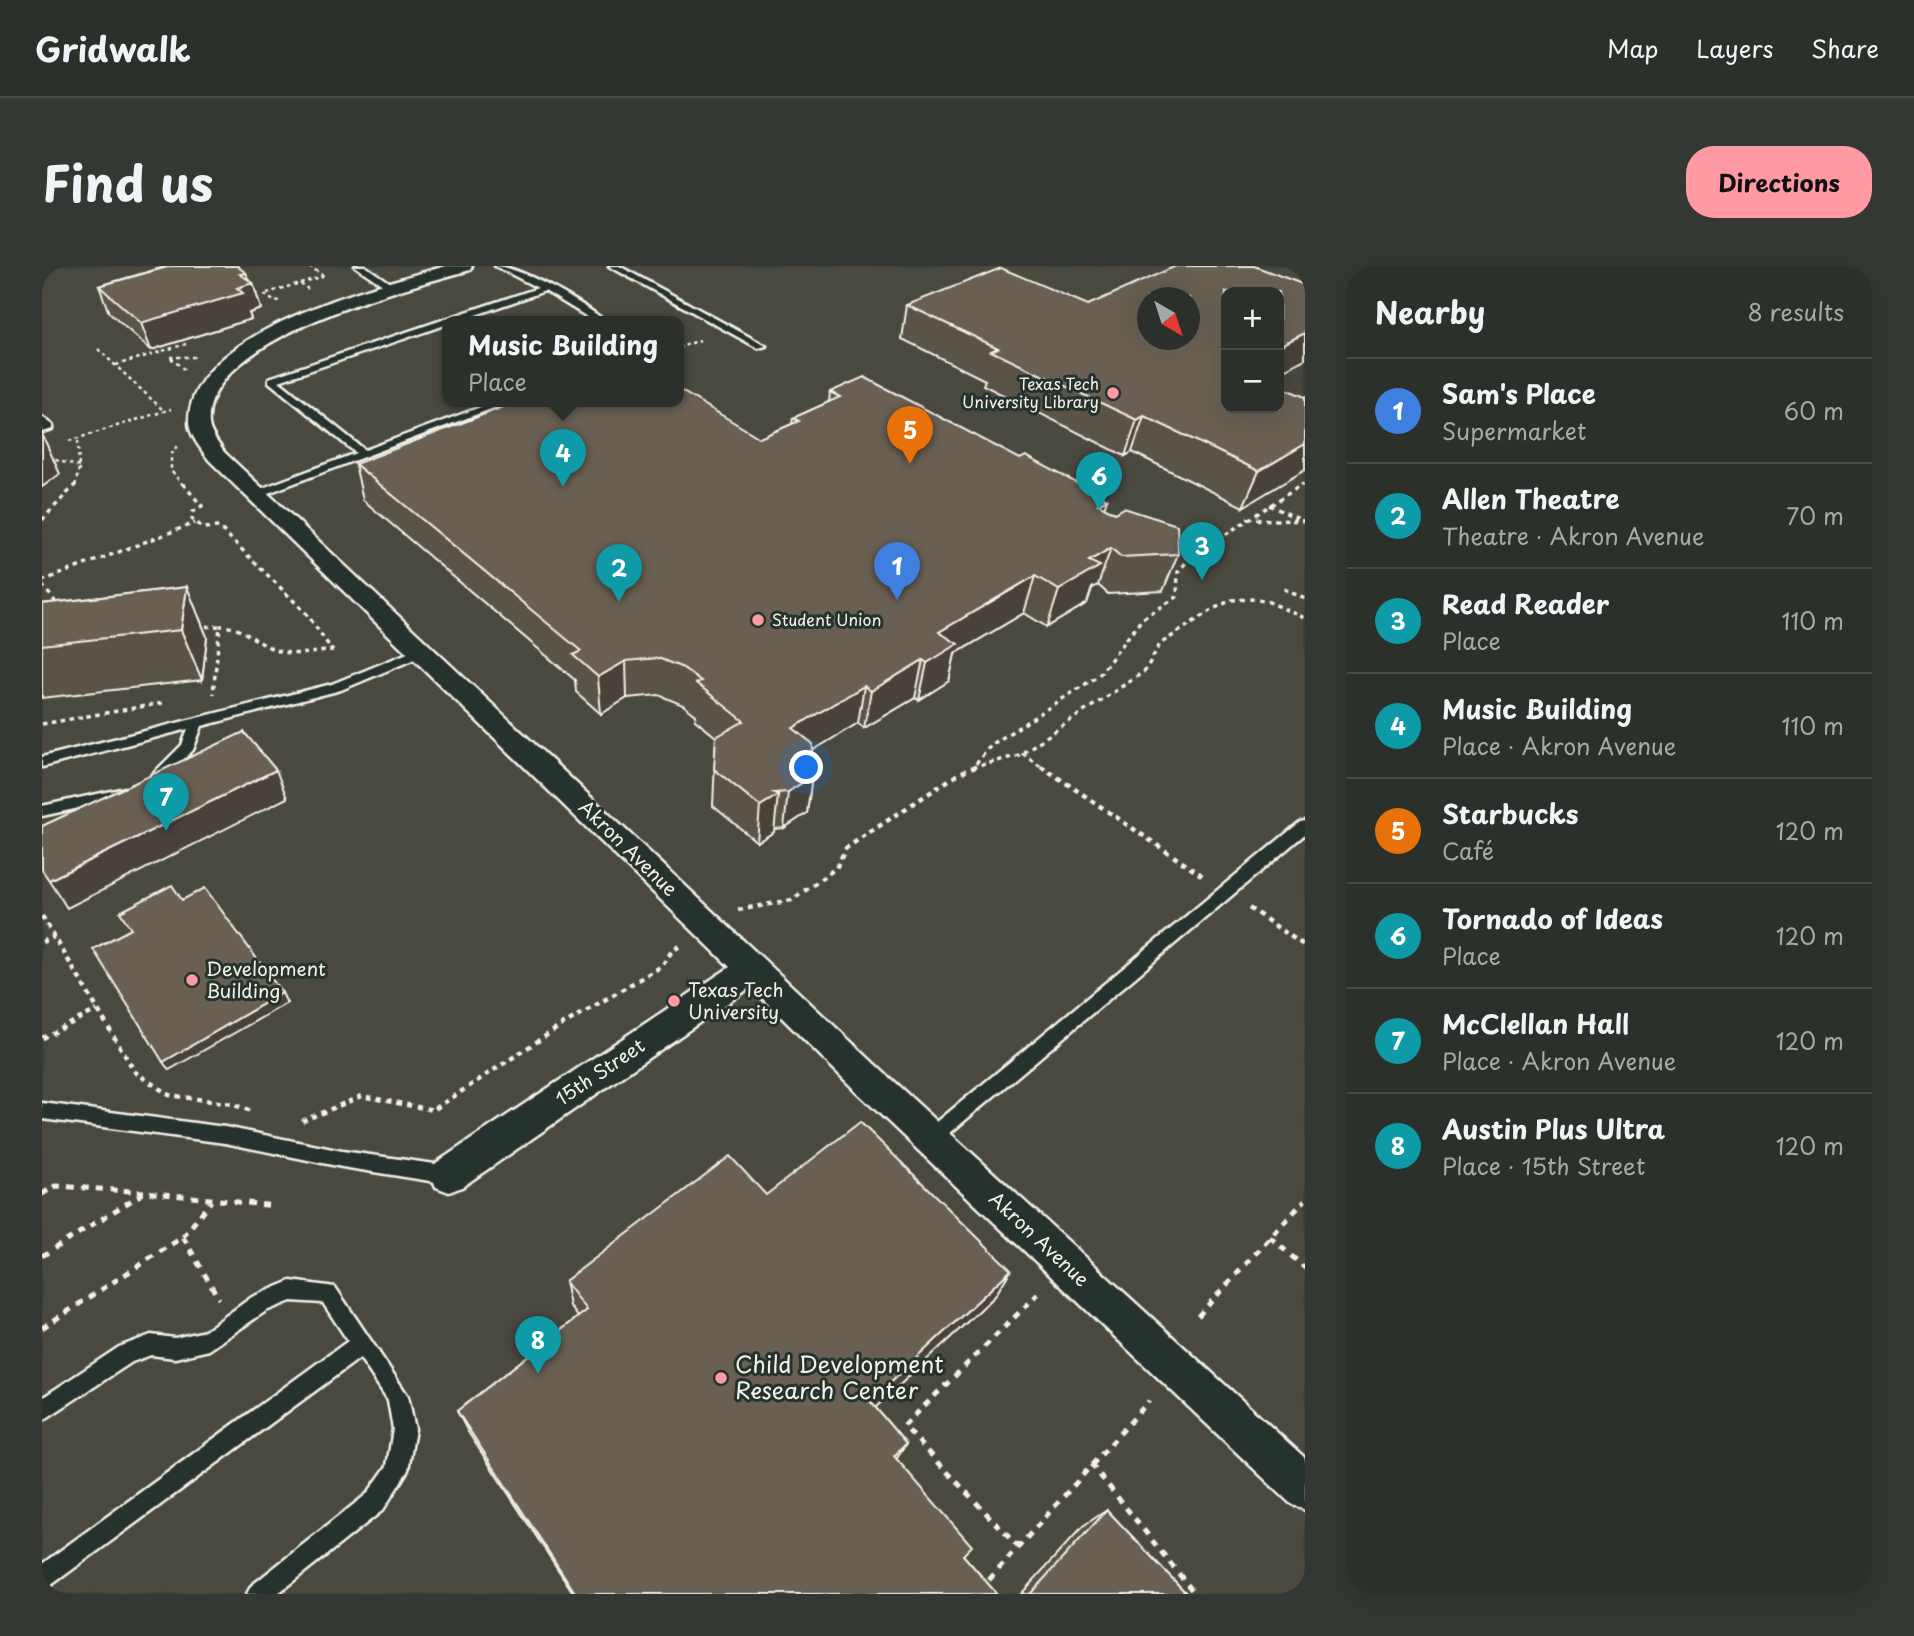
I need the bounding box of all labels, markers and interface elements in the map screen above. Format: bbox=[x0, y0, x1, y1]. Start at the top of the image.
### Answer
text: Gridwalk bbox=[35, 23, 191, 73]
text: Map bbox=[1607, 30, 1658, 66]
text: Layers bbox=[1696, 30, 1773, 66]
text: Share bbox=[1811, 30, 1879, 66]
text: Find us bbox=[42, 145, 213, 219]
button: Directions bbox=[1686, 146, 1872, 218]
north arrow bbox=[1137, 287, 1200, 350]
map controls bbox=[1221, 287, 1284, 413]
button: + bbox=[1221, 287, 1284, 350]
text: Nearby bbox=[1375, 289, 1485, 334]
text: 8 results bbox=[1748, 294, 1844, 329]
popup bbox=[442, 316, 684, 407]
text: Music Building bbox=[468, 325, 658, 364]
button: − bbox=[1221, 350, 1284, 413]
text: Place bbox=[468, 364, 527, 399]
place label: Texas Tech University Library bbox=[962, 371, 1099, 413]
text: Sam's Place bbox=[1442, 374, 1596, 413]
marker: Texas Tech University Library bbox=[1105, 385, 1121, 401]
text: 1 bbox=[1393, 393, 1404, 428]
text: 60 m bbox=[1784, 393, 1844, 428]
pin: 5 bbox=[887, 406, 933, 464]
text: Supermarket bbox=[1442, 413, 1586, 448]
pin: 4 bbox=[540, 429, 586, 487]
pin: 6 bbox=[1076, 452, 1122, 510]
text: Allen Theatre bbox=[1442, 479, 1620, 518]
text: 2 bbox=[1390, 498, 1406, 533]
text: 70 m bbox=[1786, 498, 1844, 533]
text: Theatre · Akron Avenue bbox=[1442, 518, 1704, 553]
pin: 3 bbox=[1179, 522, 1225, 580]
pin: 1 bbox=[874, 542, 920, 600]
pin: 2 bbox=[596, 544, 642, 602]
text: Read Reader bbox=[1442, 584, 1609, 623]
text: 3 bbox=[1390, 603, 1406, 638]
text: 110 m bbox=[1782, 603, 1844, 638]
place label: Student Union bbox=[772, 607, 881, 631]
marker: Student Union bbox=[750, 612, 766, 628]
text: Place bbox=[1442, 623, 1501, 658]
text: Music Building bbox=[1442, 689, 1632, 728]
text: 4 bbox=[1390, 708, 1406, 743]
text: 110 m bbox=[1782, 708, 1844, 743]
text: Place · Akron Avenue bbox=[1442, 728, 1676, 763]
your location bbox=[789, 750, 823, 784]
pin: 7 bbox=[143, 773, 189, 831]
street label: Akron Avenue bbox=[573, 793, 684, 902]
text: Starbucks bbox=[1442, 794, 1578, 833]
text: 5 bbox=[1391, 813, 1405, 848]
text: 120 m bbox=[1776, 813, 1844, 848]
text: Café bbox=[1442, 833, 1494, 868]
text: Tornado of Ideas bbox=[1442, 899, 1663, 938]
text: 6 bbox=[1390, 918, 1406, 953]
text: 120 m bbox=[1776, 918, 1844, 953]
text: Place bbox=[1442, 938, 1501, 973]
place label: Development Building bbox=[206, 954, 326, 1004]
marker: Development Building bbox=[184, 972, 200, 988]
place label: Texas Tech University bbox=[688, 975, 783, 1025]
marker: Texas Tech University bbox=[666, 993, 682, 1009]
text: McClellan Hall bbox=[1442, 1004, 1629, 1043]
text: 7 bbox=[1391, 1023, 1405, 1058]
text: 120 m bbox=[1776, 1023, 1844, 1058]
street label: 15th Street bbox=[549, 1031, 650, 1111]
text: Place · Akron Avenue bbox=[1442, 1043, 1676, 1078]
text: Austin Plus Ultra bbox=[1442, 1109, 1665, 1148]
text: 8 bbox=[1391, 1128, 1405, 1163]
text: 120 m bbox=[1776, 1128, 1844, 1163]
text: Place · 15th Street bbox=[1442, 1148, 1645, 1183]
street label: Akron Avenue bbox=[983, 1184, 1096, 1292]
pin: 8 bbox=[515, 1316, 561, 1374]
place label: Child Development Research Center bbox=[735, 1346, 944, 1407]
marker: Child Development Research Center bbox=[713, 1370, 729, 1386]

